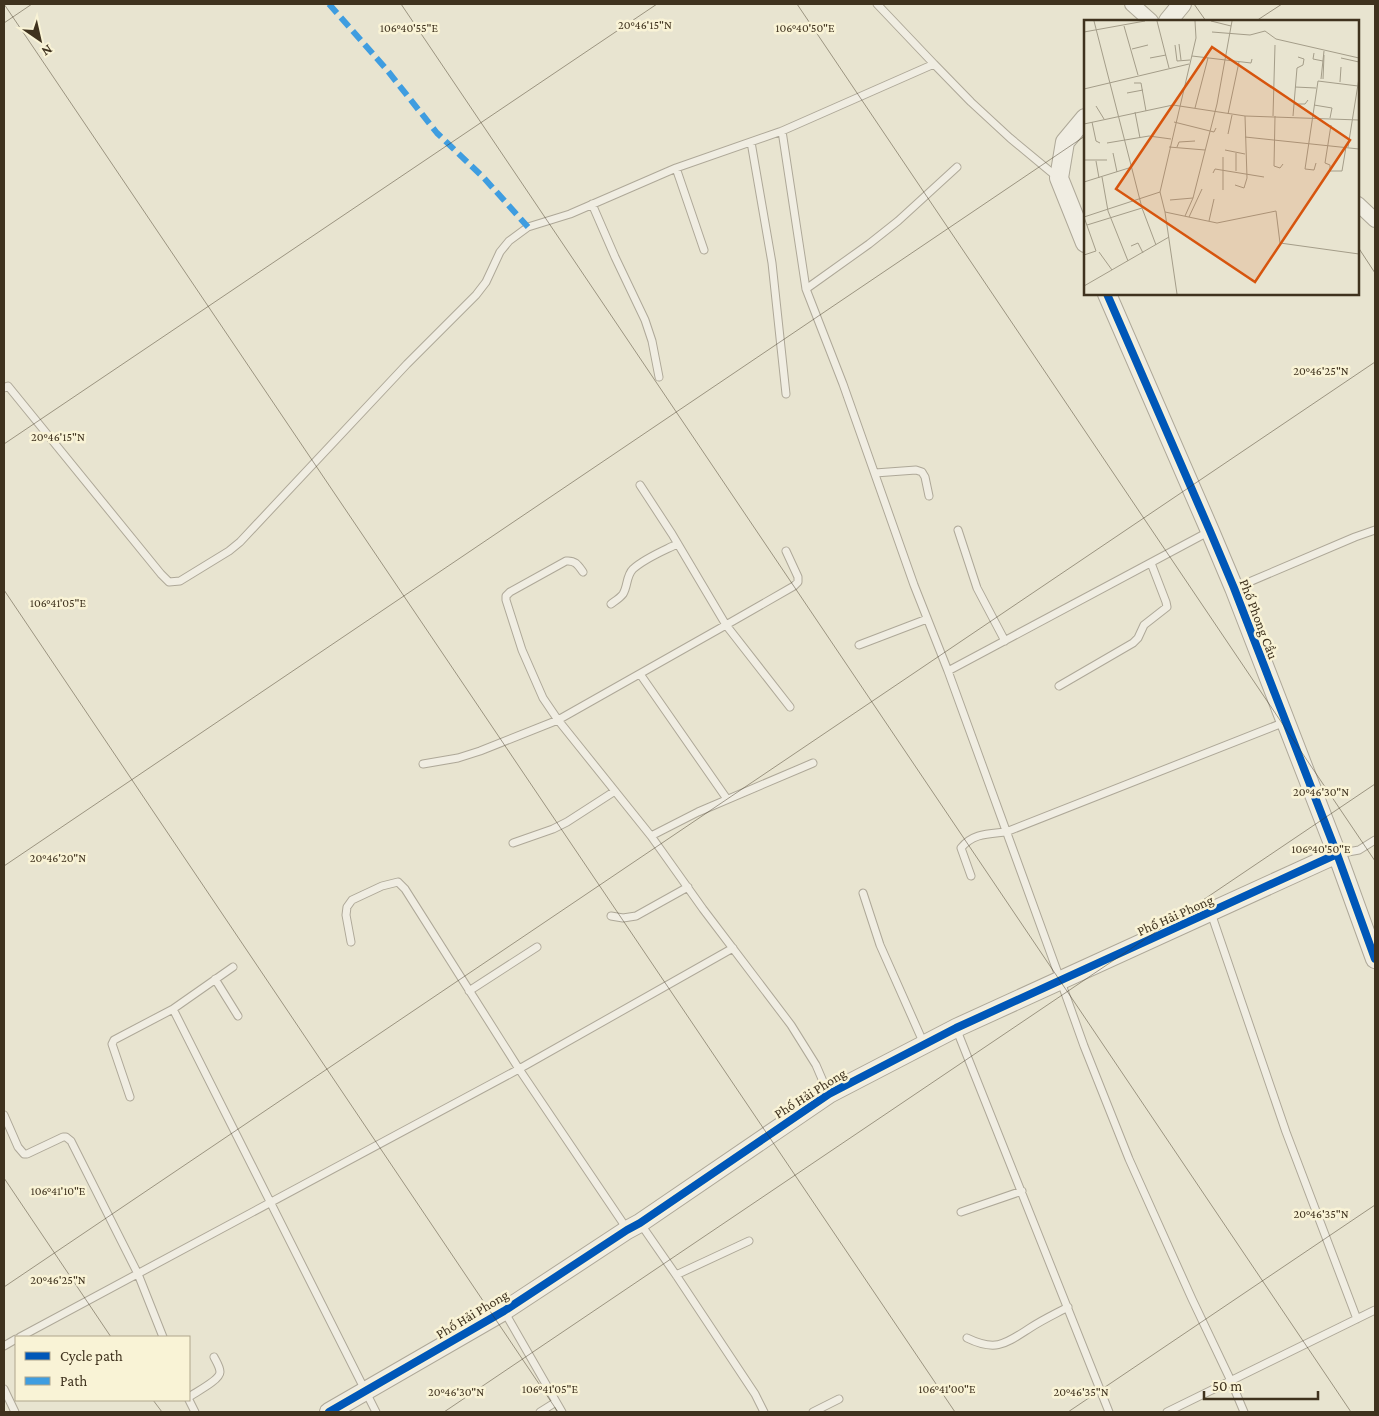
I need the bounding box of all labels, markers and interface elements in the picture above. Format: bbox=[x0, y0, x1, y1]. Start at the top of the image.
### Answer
north arrow bbox=[15, 15, 65, 65]
text: 20°46'15"N bbox=[618, 18, 672, 32]
inset map bbox=[1084, 20, 1359, 295]
text: 106°40'55"E bbox=[380, 21, 438, 35]
text: 106°40'50"E bbox=[776, 21, 835, 35]
text: N bbox=[38, 41, 56, 60]
text: 20°46'25"N bbox=[1293, 364, 1349, 378]
text: 20°46'15"N bbox=[31, 430, 85, 444]
street label: Phố Phong Cầu bbox=[1236, 577, 1282, 662]
text: 106°41'05"E bbox=[30, 596, 87, 610]
text: 20°46'30"N bbox=[1293, 785, 1349, 799]
text: 106°40'50"E bbox=[1292, 842, 1351, 856]
text: 20°46'20"N bbox=[30, 851, 86, 865]
street label: Phố Hải Phong bbox=[1134, 891, 1216, 939]
street label: Phố Hải Phong bbox=[771, 1064, 849, 1121]
text: 106°41'10"E bbox=[31, 1184, 86, 1198]
text: 20°46'35"N bbox=[1293, 1207, 1349, 1221]
text: 20°46'25"N bbox=[30, 1273, 86, 1287]
street label: Phố Hải Phong bbox=[433, 1286, 511, 1342]
legend bbox=[15, 1336, 190, 1401]
text: Cycle path bbox=[60, 1348, 123, 1365]
scale bar bbox=[1204, 1368, 1318, 1400]
text: Path bbox=[60, 1373, 87, 1389]
text: 50 m bbox=[1212, 1378, 1242, 1394]
text: 106°41'05"E bbox=[522, 1382, 579, 1396]
text: 106°41'00"E bbox=[918, 1382, 976, 1396]
text: 20°46'30"N bbox=[428, 1385, 484, 1399]
text: 20°46'35"N bbox=[1053, 1385, 1109, 1399]

